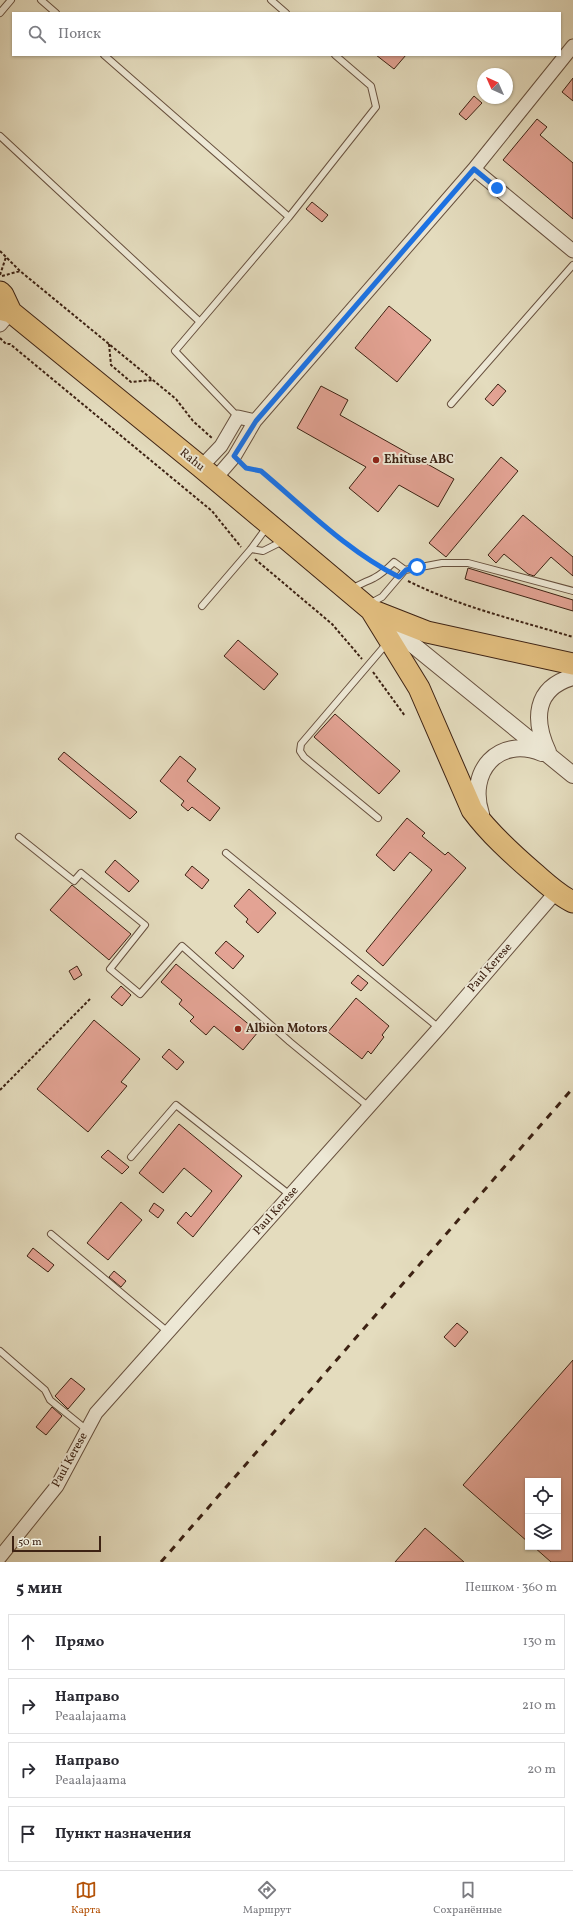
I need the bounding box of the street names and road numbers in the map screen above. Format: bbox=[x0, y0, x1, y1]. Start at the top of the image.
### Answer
street label: Rahu bbox=[176, 445, 208, 475]
street label: Paul Kerese bbox=[464, 940, 516, 996]
street label: Paul Kerese bbox=[250, 1183, 302, 1239]
street label: Paul Kerese bbox=[48, 1429, 92, 1490]

